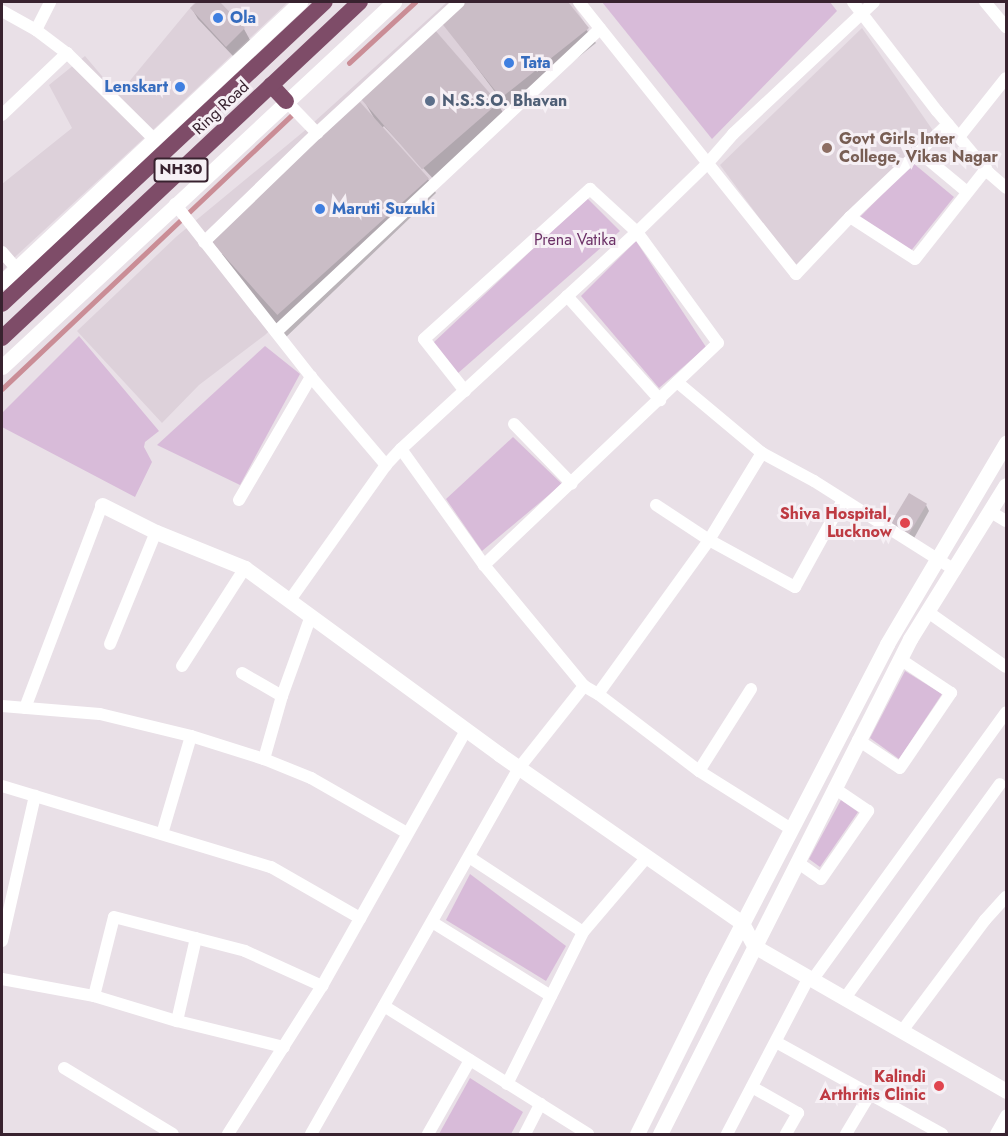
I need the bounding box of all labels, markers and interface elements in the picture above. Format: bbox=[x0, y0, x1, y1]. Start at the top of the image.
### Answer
place label: Ola bbox=[230, 8, 256, 28]
marker: Ola bbox=[211, 11, 225, 25]
place label: Tata bbox=[521, 53, 551, 73]
marker: Tata bbox=[502, 56, 516, 70]
place label: Lenskart bbox=[104, 77, 168, 97]
street label: Ring Road bbox=[189, 77, 253, 139]
marker: Lenskart bbox=[173, 80, 187, 94]
place label: N.S.S.O. Bhavan bbox=[442, 91, 567, 111]
marker: N.S.S.O. Bhavan bbox=[423, 94, 437, 108]
place label: Govt Girls Inter College, Vikas Nagar bbox=[839, 129, 998, 167]
marker: Govt Girls Inter College, Vikas Nagar bbox=[820, 141, 834, 155]
road number: NH30 bbox=[152, 158, 210, 182]
place label: Maruti Suzuki bbox=[332, 199, 435, 219]
marker: Maruti Suzuki bbox=[313, 202, 327, 216]
park label: Prena Vatika bbox=[534, 230, 616, 250]
place label: Shiva Hospital, Lucknow bbox=[780, 504, 892, 542]
marker: Shiva Hospital, Lucknow bbox=[896, 514, 914, 532]
place label: Kalindi Arthritis Clinic bbox=[819, 1067, 926, 1105]
marker: Kalindi Arthritis Clinic bbox=[930, 1077, 948, 1095]

